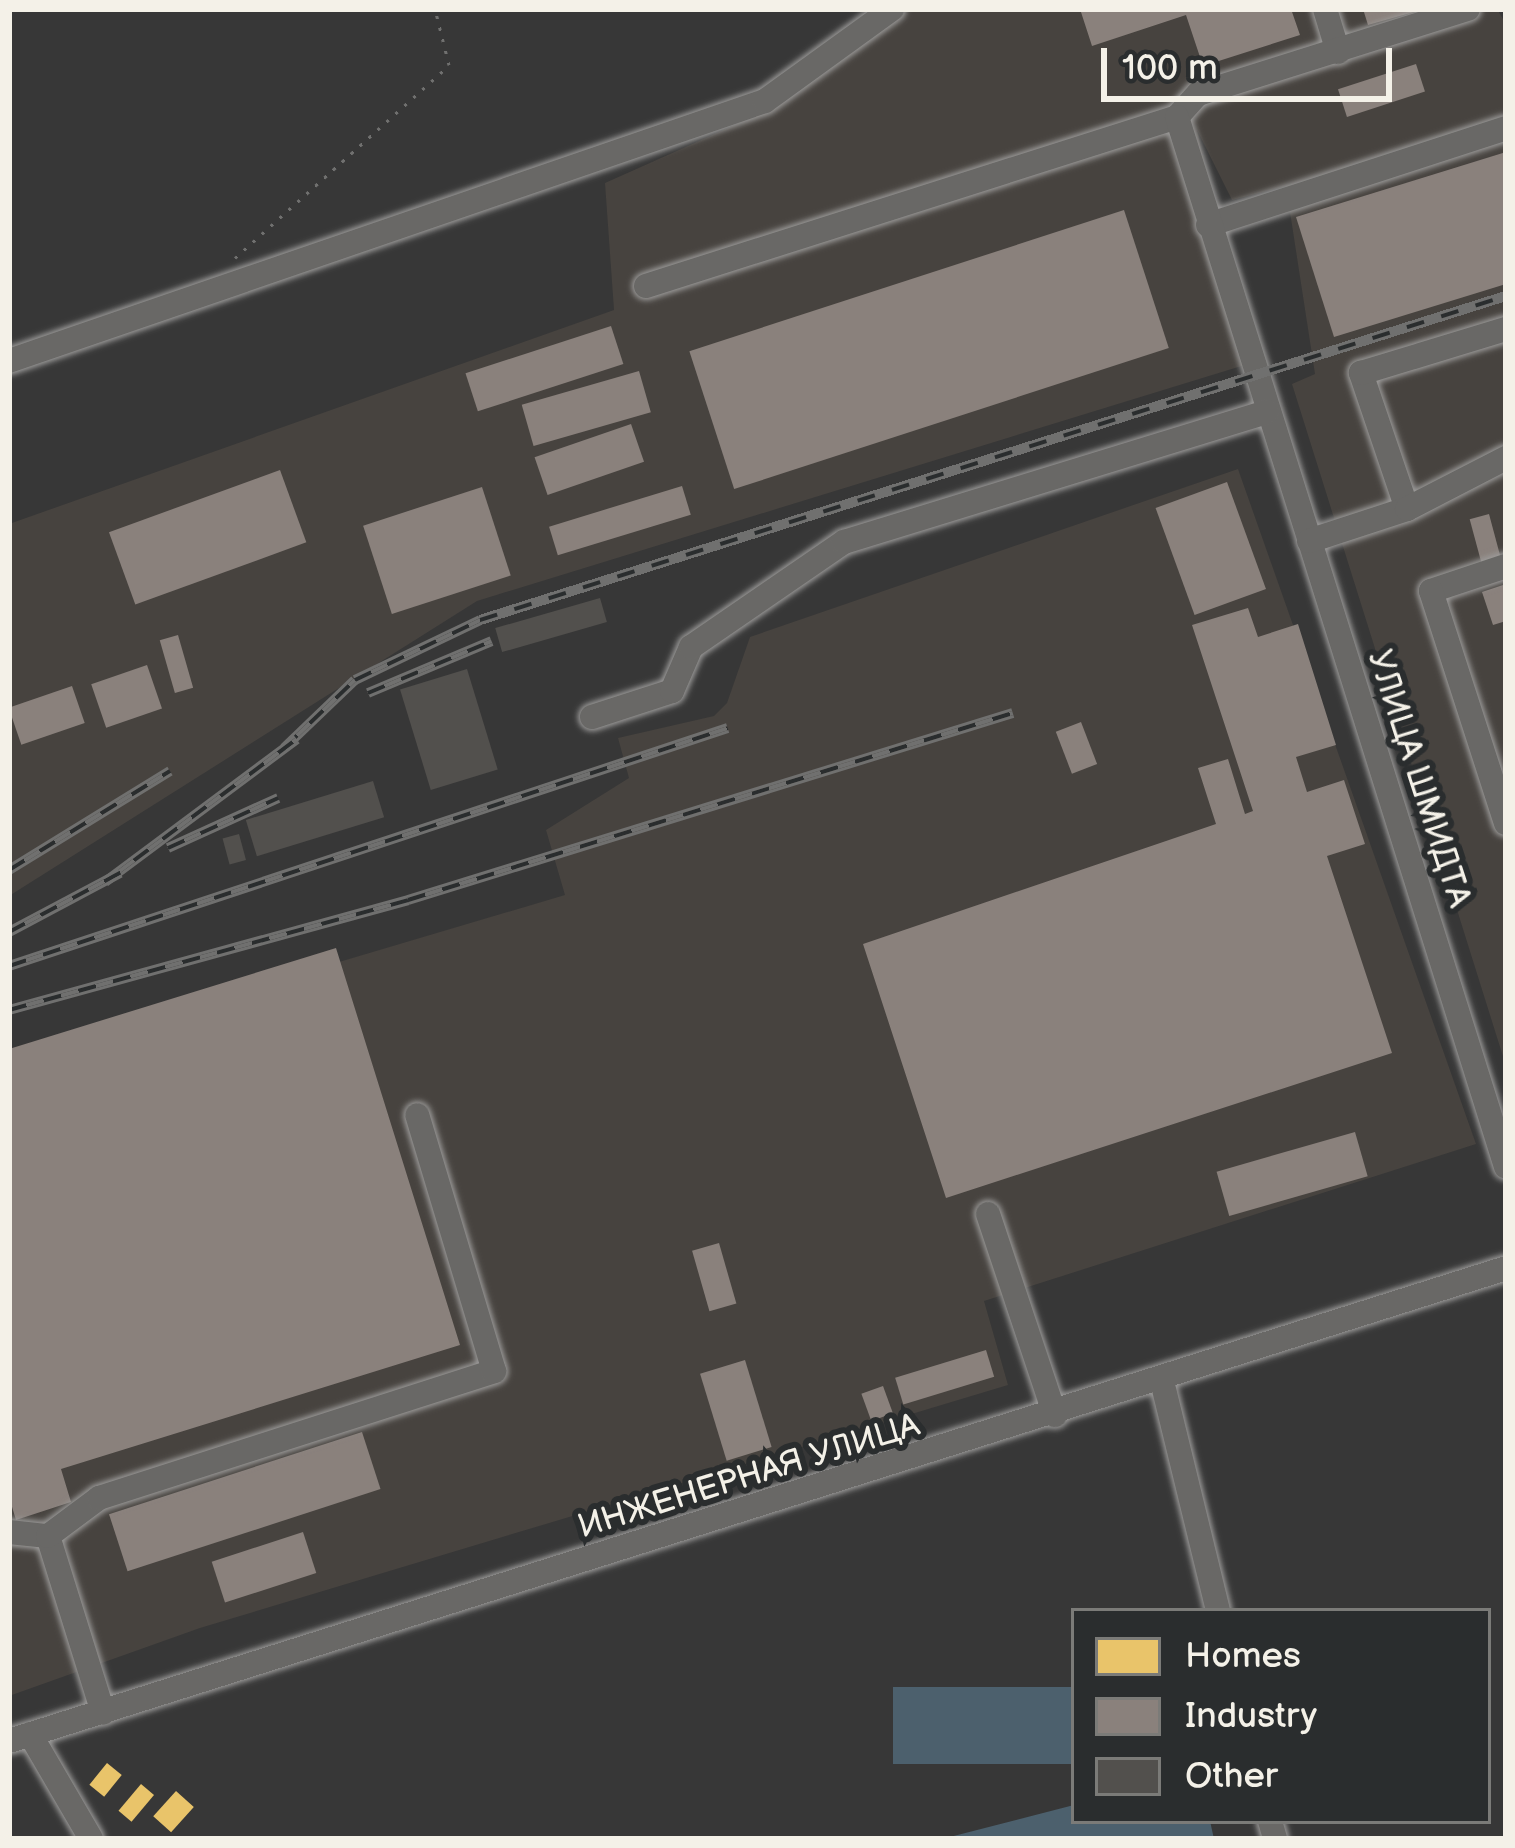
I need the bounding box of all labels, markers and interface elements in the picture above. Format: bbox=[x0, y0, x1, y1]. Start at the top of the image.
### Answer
scale bar bbox=[1107, 24, 1398, 98]
text: 100 m bbox=[1122, 47, 1218, 90]
street label: УЛИЦА ШМИДТА bbox=[1358, 646, 1478, 912]
street label: ИНЖЕНЕРНАЯ УЛИЦА bbox=[574, 1406, 924, 1548]
legend bbox=[1071, 1608, 1491, 1824]
text: Homes bbox=[1185, 1635, 1301, 1678]
text: Industry bbox=[1185, 1695, 1317, 1738]
text: Other bbox=[1185, 1755, 1278, 1798]

